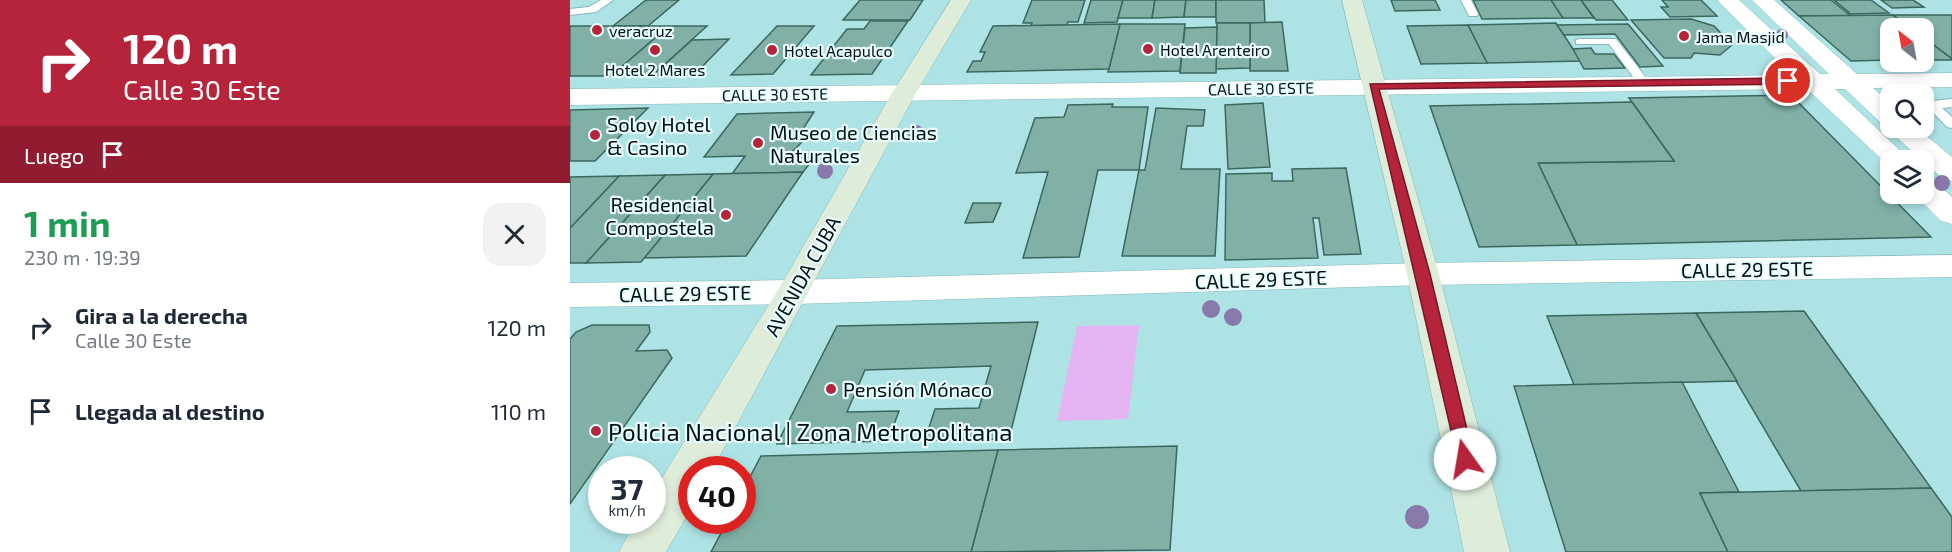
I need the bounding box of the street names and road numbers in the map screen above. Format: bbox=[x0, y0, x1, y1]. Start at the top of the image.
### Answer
street label: CALLE 30 ESTE bbox=[1208, 78, 1314, 98]
street label: CALLE 30 ESTE bbox=[722, 84, 828, 104]
street label: AVENIDA CUBA bbox=[759, 211, 845, 340]
street label: CALLE 29 ESTE bbox=[1681, 256, 1813, 282]
street label: CALLE 29 ESTE bbox=[1194, 265, 1328, 293]
street label: CALLE 29 ESTE bbox=[619, 280, 751, 306]

